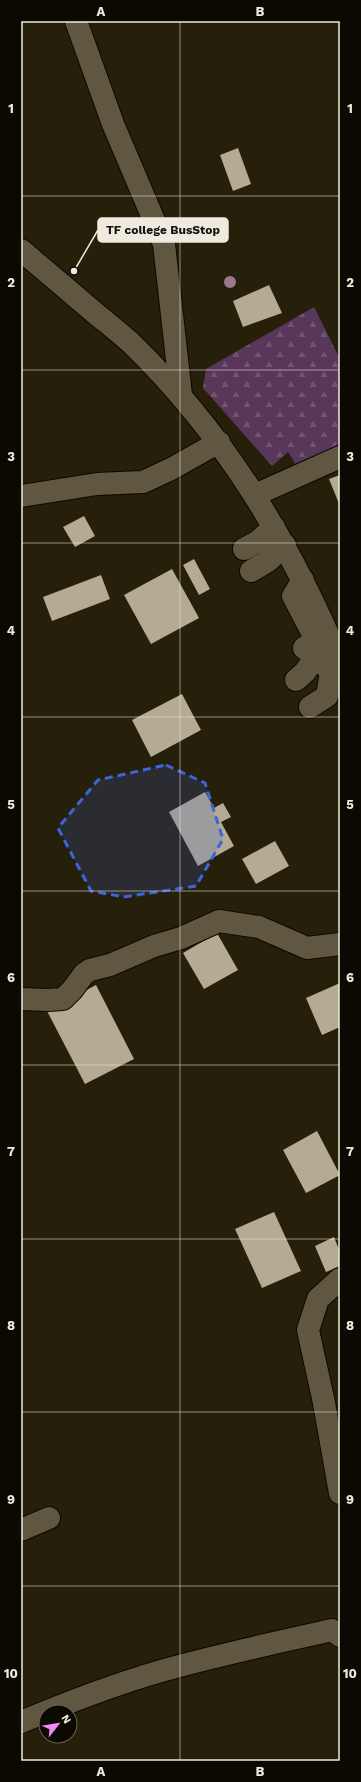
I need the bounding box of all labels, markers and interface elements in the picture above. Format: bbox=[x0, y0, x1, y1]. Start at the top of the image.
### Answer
text: A bbox=[97, 4, 106, 19]
text: B bbox=[256, 4, 265, 19]
text: 1 bbox=[8, 101, 14, 116]
text: 1 bbox=[347, 101, 353, 116]
callout: TF college BusStop bbox=[98, 218, 228, 242]
text: TF college BusStop bbox=[106, 223, 221, 237]
text: 2 bbox=[7, 275, 15, 290]
text: 2 bbox=[346, 275, 354, 290]
text: 3 bbox=[7, 449, 15, 464]
text: 3 bbox=[346, 449, 354, 464]
text: 4 bbox=[7, 623, 16, 638]
text: 4 bbox=[346, 623, 355, 638]
text: 5 bbox=[7, 797, 15, 812]
text: 5 bbox=[346, 797, 354, 812]
text: 6 bbox=[7, 970, 15, 985]
text: 6 bbox=[346, 970, 354, 985]
text: 7 bbox=[7, 1144, 15, 1159]
text: 7 bbox=[346, 1144, 354, 1159]
text: 8 bbox=[7, 1318, 15, 1333]
text: 8 bbox=[346, 1318, 354, 1333]
text: 9 bbox=[7, 1492, 15, 1507]
text: 9 bbox=[346, 1492, 354, 1507]
text: 10 bbox=[4, 1666, 18, 1681]
text: 10 bbox=[343, 1666, 357, 1681]
north arrow bbox=[38, 1704, 78, 1744]
text: N bbox=[58, 1712, 74, 1726]
text: A bbox=[97, 1764, 106, 1779]
text: B bbox=[256, 1764, 265, 1779]

